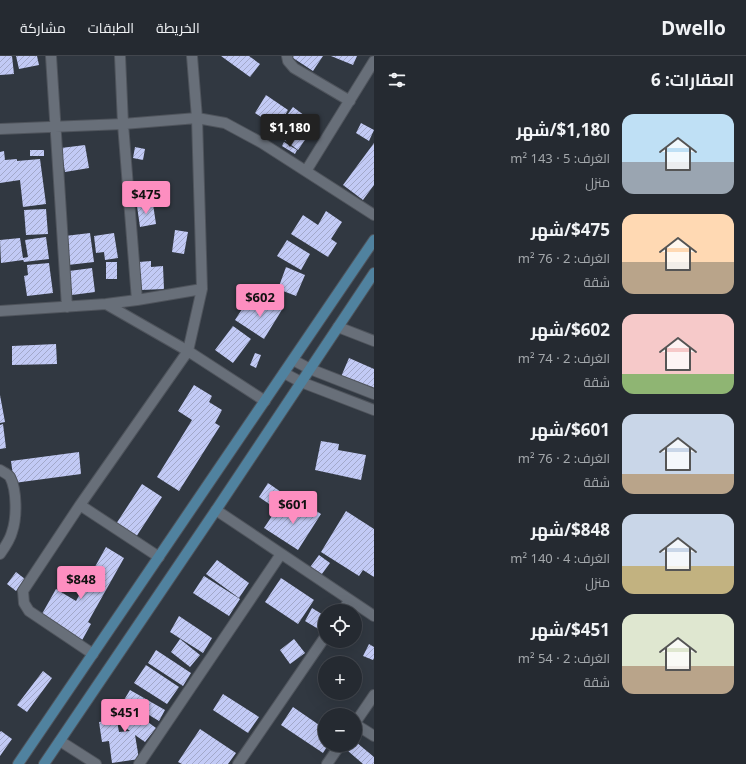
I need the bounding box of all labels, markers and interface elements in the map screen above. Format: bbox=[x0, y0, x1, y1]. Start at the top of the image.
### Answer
text: Dwello bbox=[661, 15, 726, 41]
text: مشاركة bbox=[20, 18, 66, 37]
text: الطبقات bbox=[88, 18, 134, 37]
text: الخريطة bbox=[156, 18, 200, 37]
text: العقارات: 6 bbox=[651, 68, 734, 91]
icon: filters bbox=[386, 69, 408, 91]
pin: $1,180 bbox=[257, 114, 323, 148]
text: $1,180 bbox=[270, 118, 310, 136]
text: $1,180/شهر bbox=[516, 118, 610, 141]
icon: home bbox=[654, 130, 702, 178]
text: الغرف: 5 · 143 m² bbox=[510, 149, 610, 167]
text: منزل bbox=[585, 173, 610, 191]
pin: $475 bbox=[122, 181, 170, 215]
text: $475 bbox=[131, 185, 161, 203]
text: $475/شهر bbox=[531, 218, 610, 241]
icon: home bbox=[654, 230, 702, 278]
text: الغرف: 2 · 76 m² bbox=[518, 249, 610, 267]
text: شقة bbox=[583, 273, 610, 291]
pin: $602 bbox=[236, 284, 284, 318]
text: $602 bbox=[245, 288, 275, 306]
text: $602/شهر bbox=[531, 318, 610, 341]
icon: home bbox=[654, 330, 702, 378]
text: الغرف: 2 · 74 m² bbox=[518, 349, 610, 367]
text: شقة bbox=[583, 373, 610, 391]
text: $601/شهر bbox=[531, 418, 610, 441]
icon: home bbox=[654, 430, 702, 478]
text: الغرف: 2 · 76 m² bbox=[518, 449, 610, 467]
text: شقة bbox=[583, 473, 610, 491]
pin: $601 bbox=[269, 491, 317, 525]
text: $601 bbox=[278, 495, 308, 513]
text: $848/شهر bbox=[531, 518, 610, 541]
icon: home bbox=[654, 530, 702, 578]
text: الغرف: 4 · 140 m² bbox=[510, 549, 610, 567]
pin: $848 bbox=[57, 566, 105, 600]
text: $848 bbox=[66, 570, 96, 588]
text: منزل bbox=[585, 573, 610, 591]
map controls bbox=[318, 604, 362, 752]
button: locate bbox=[318, 604, 362, 648]
text: $451/شهر bbox=[531, 618, 610, 641]
icon: home bbox=[654, 630, 702, 678]
text: الغرف: 2 · 54 m² bbox=[518, 649, 610, 667]
button: + bbox=[318, 656, 362, 700]
text: شقة bbox=[583, 673, 610, 691]
pin: $451 bbox=[101, 699, 149, 733]
text: $451 bbox=[110, 703, 140, 721]
button: − bbox=[318, 708, 362, 752]

